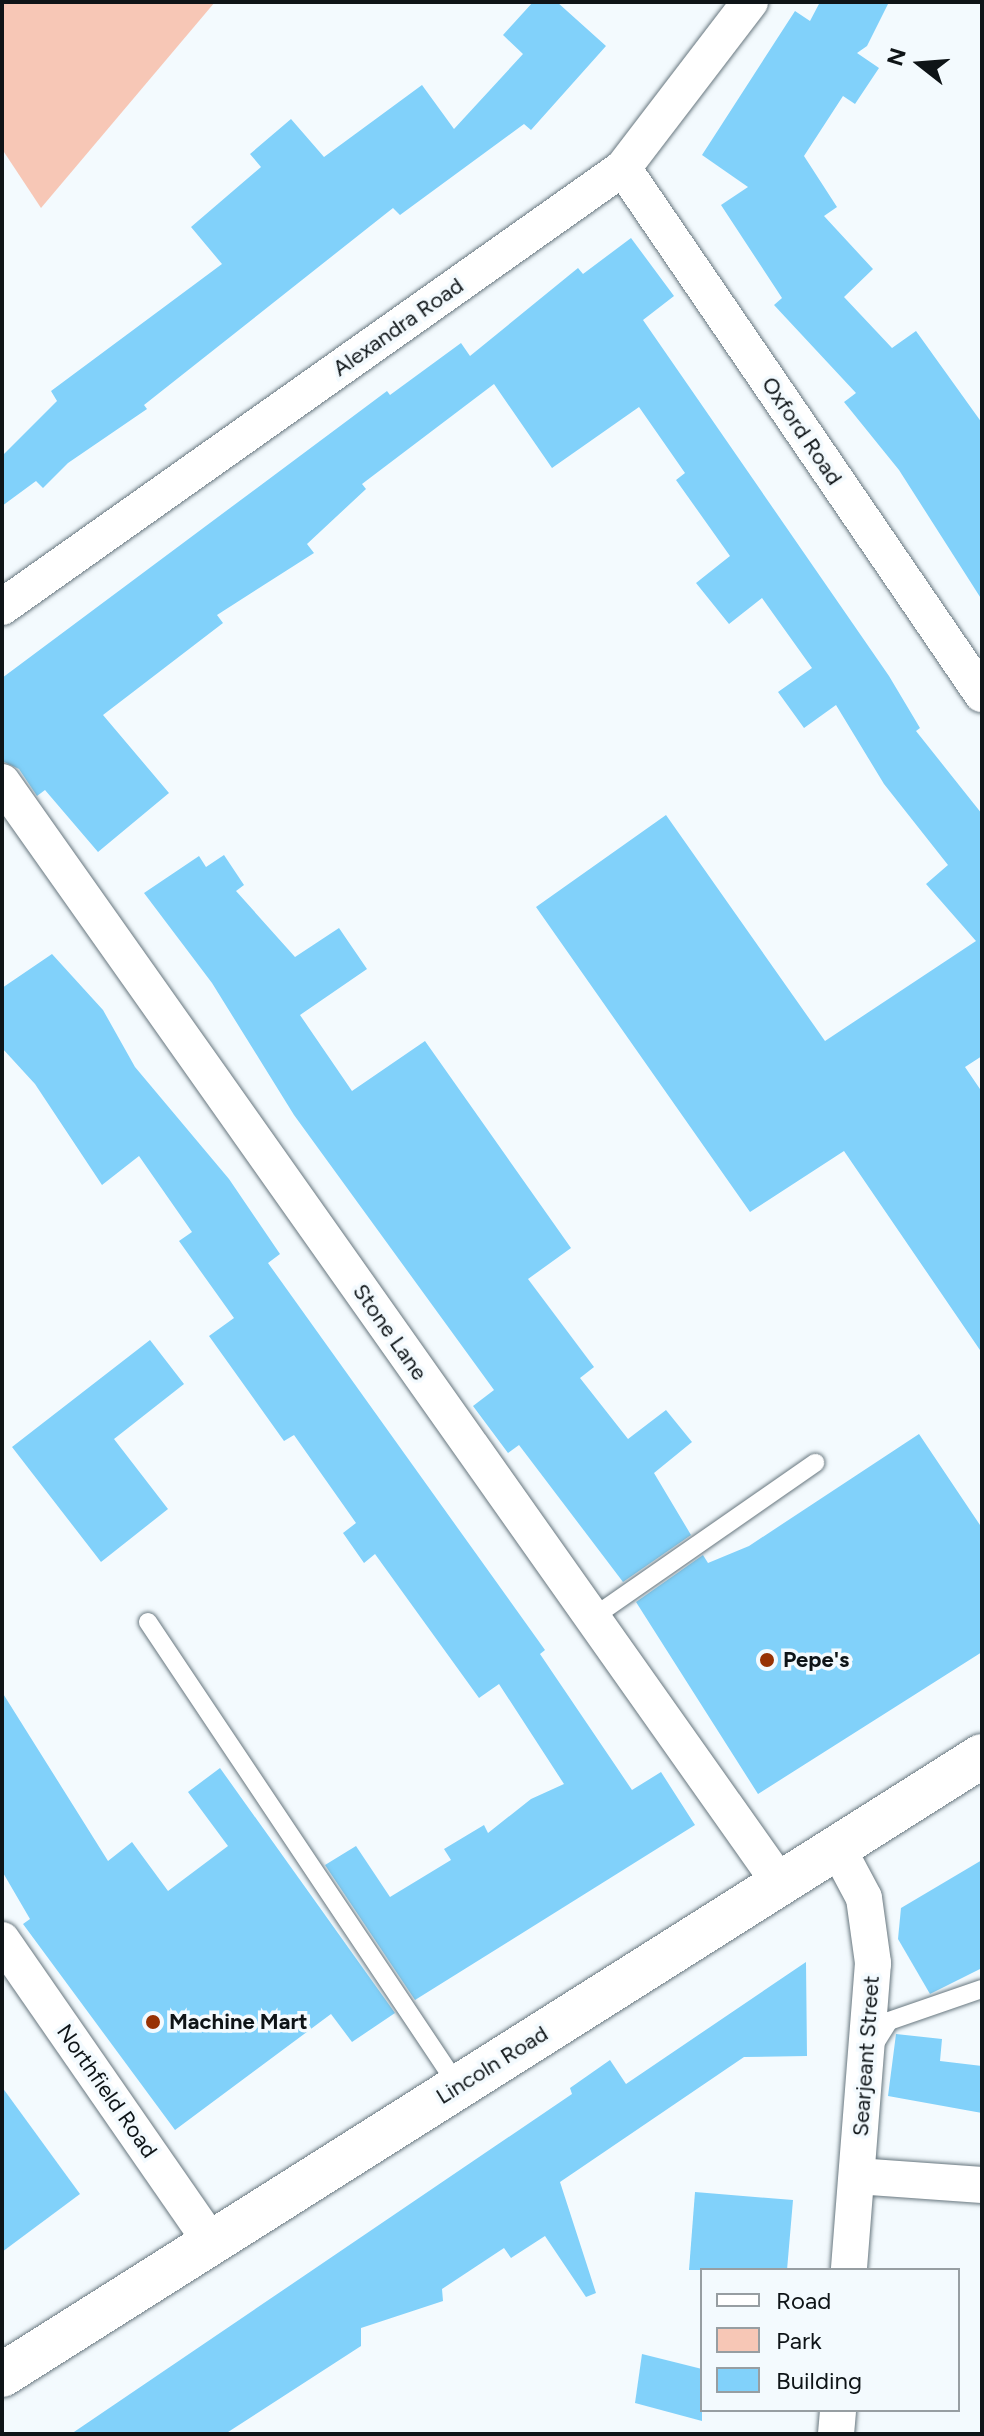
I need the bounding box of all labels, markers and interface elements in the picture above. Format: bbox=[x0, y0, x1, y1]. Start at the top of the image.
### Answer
north arrow bbox=[880, 24, 960, 104]
text: N bbox=[881, 45, 912, 69]
street label: Alexandra Road bbox=[328, 272, 468, 382]
street label: Oxford Road bbox=[756, 372, 848, 490]
street label: Stone Lane bbox=[347, 1279, 433, 1385]
place label: Pepe's bbox=[783, 1647, 849, 1673]
marker: Pepe's bbox=[758, 1651, 776, 1669]
street label: Searjeant Street bbox=[847, 1975, 885, 2137]
place label: Machine Mart bbox=[169, 2009, 308, 2035]
marker: Machine Mart bbox=[144, 2013, 162, 2031]
street label: Northfield Road bbox=[51, 2019, 163, 2163]
street label: Lincoln Road bbox=[431, 2020, 553, 2110]
legend bbox=[700, 2268, 960, 2412]
text: Road bbox=[776, 2286, 831, 2315]
text: Park bbox=[776, 2326, 822, 2355]
text: Building bbox=[776, 2366, 862, 2395]

